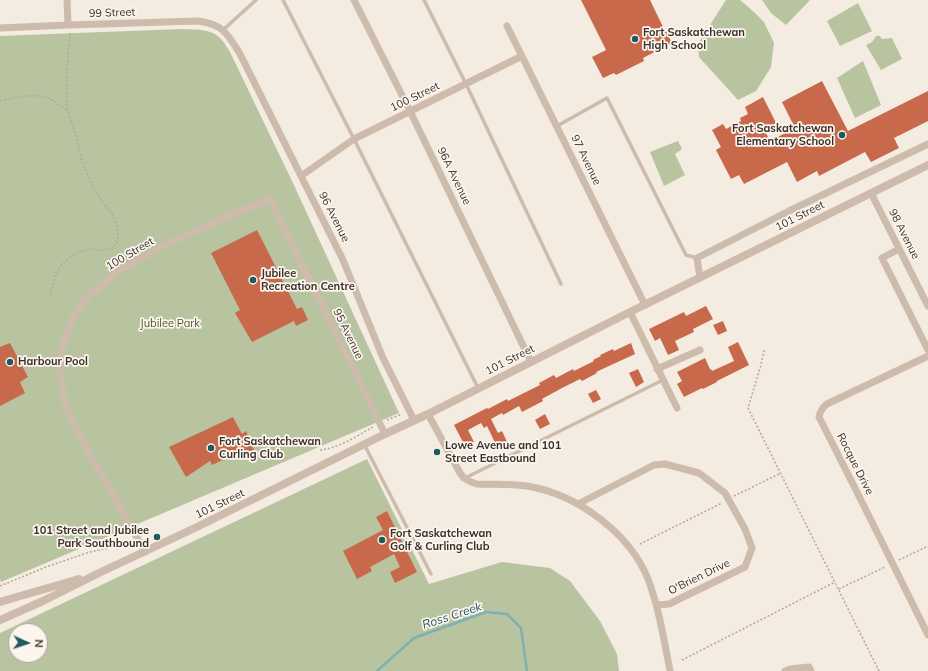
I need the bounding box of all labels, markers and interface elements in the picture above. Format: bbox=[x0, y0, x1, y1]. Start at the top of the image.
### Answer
street label: 99 Street bbox=[89, 6, 135, 20]
place label: Fort Saskatchewan High School bbox=[643, 26, 745, 52]
marker: Fort Saskatchewan High School bbox=[630, 34, 640, 44]
street label: 100 Street bbox=[388, 79, 442, 115]
place label: Fort Saskatchewan Elementary School bbox=[732, 122, 834, 148]
marker: Fort Saskatchewan Elementary School bbox=[837, 130, 847, 140]
street label: 97 Avenue bbox=[568, 133, 604, 187]
street label: 96A Avenue bbox=[434, 145, 474, 207]
street label: 96 Avenue bbox=[316, 190, 352, 244]
street label: 101 Street bbox=[773, 198, 827, 234]
street label: 98 Avenue bbox=[886, 207, 922, 261]
street label: 100 Street bbox=[104, 235, 156, 273]
place label: Jubilee Recreation Centre bbox=[261, 267, 355, 293]
marker: Jubilee Recreation Centre bbox=[248, 275, 258, 285]
street label: 95 Avenue bbox=[330, 307, 366, 361]
park label: Jubilee Park bbox=[140, 317, 200, 331]
street label: 101 Street bbox=[483, 342, 537, 378]
place label: Harbour Pool bbox=[18, 355, 88, 369]
marker: Harbour Pool bbox=[5, 357, 15, 367]
street label: Rocque Drive bbox=[834, 431, 876, 497]
place label: Fort Saskatchewan Curling Club bbox=[219, 435, 321, 461]
place label: Lowe Avenue and 101 Street Eastbound bbox=[445, 439, 561, 465]
marker: Fort Saskatchewan Curling Club bbox=[206, 443, 216, 453]
marker: Lowe Avenue and 101 Street Eastbound bbox=[432, 447, 442, 457]
street label: 101 Street bbox=[193, 486, 247, 522]
place label: 101 Street and Jubilee Park Southbound bbox=[33, 524, 149, 550]
place label: Fort Saskatchewan Golf & Curling Club bbox=[390, 527, 492, 553]
marker: 101 Street and Jubilee Park Southbound bbox=[152, 532, 162, 542]
marker: Fort Saskatchewan Golf & Curling Club bbox=[377, 535, 387, 545]
street label: O'Brien Drive bbox=[666, 556, 732, 598]
water label: Ross Creek bbox=[420, 600, 484, 632]
north arrow bbox=[8, 623, 48, 663]
text: N bbox=[32, 639, 46, 648]

